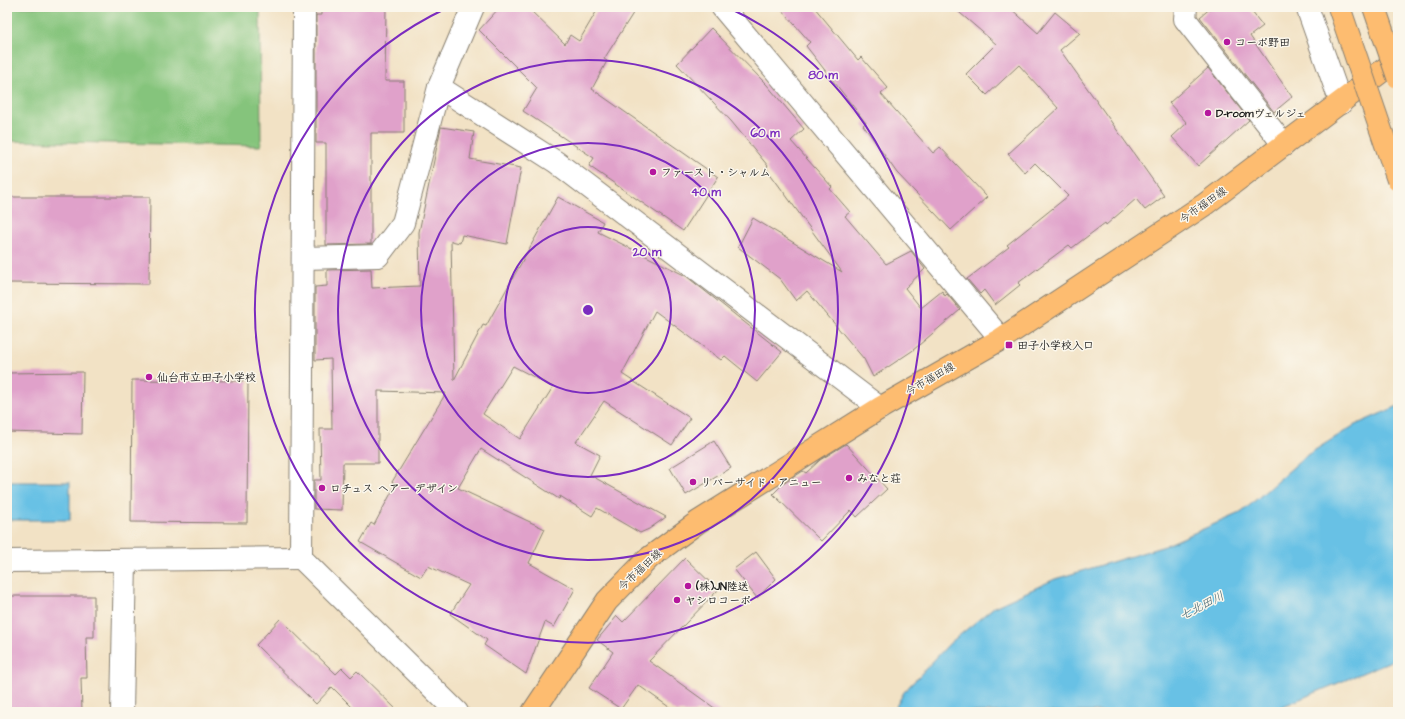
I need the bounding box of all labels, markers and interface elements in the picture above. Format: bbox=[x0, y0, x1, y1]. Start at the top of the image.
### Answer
place label: コーポ野田 bbox=[1235, 35, 1290, 50]
marker: コーポ野田 bbox=[1222, 37, 1232, 47]
text: 80 m bbox=[808, 67, 838, 84]
place label: D-roomヴェルジェ bbox=[1216, 106, 1306, 121]
marker: D-roomヴェルジェ bbox=[1203, 108, 1213, 118]
text: 60 m bbox=[750, 125, 780, 142]
place label: ファースト・シャルム bbox=[661, 165, 771, 180]
marker: ファースト・シャルム bbox=[648, 167, 658, 177]
street label: 今市福田線 bbox=[1176, 183, 1230, 227]
text: 40 m bbox=[691, 184, 722, 201]
text: 20 m bbox=[632, 244, 662, 261]
centre of rings bbox=[581, 303, 595, 317]
place label: 田子小学校入口 bbox=[1017, 338, 1094, 353]
marker: 田子小学校入口 bbox=[1004, 340, 1014, 350]
street label: 今市福田線 bbox=[902, 359, 958, 399]
place label: 仙台市立田子小学校 bbox=[157, 370, 256, 385]
marker: 仙台市立田子小学校 bbox=[144, 372, 154, 382]
place label: みなと荘 bbox=[857, 471, 901, 486]
marker: みなと荘 bbox=[844, 473, 854, 483]
place label: リバーサイド・アニュー bbox=[701, 475, 822, 490]
marker: リバーサイド・アニュー bbox=[688, 477, 698, 487]
place label: ロチュス ヘアー デザイン bbox=[330, 481, 458, 496]
marker: ロチュス ヘアー デザイン bbox=[317, 483, 327, 493]
street label: 今市福田線 bbox=[615, 546, 665, 594]
place label: (株)JN陸送 bbox=[695, 579, 749, 594]
marker: (株)JN陸送 bbox=[683, 581, 693, 591]
water label: 七北田川 bbox=[1177, 588, 1227, 624]
place label: ヤシロコーポ bbox=[685, 593, 751, 608]
marker: ヤシロコーポ bbox=[672, 595, 682, 605]

